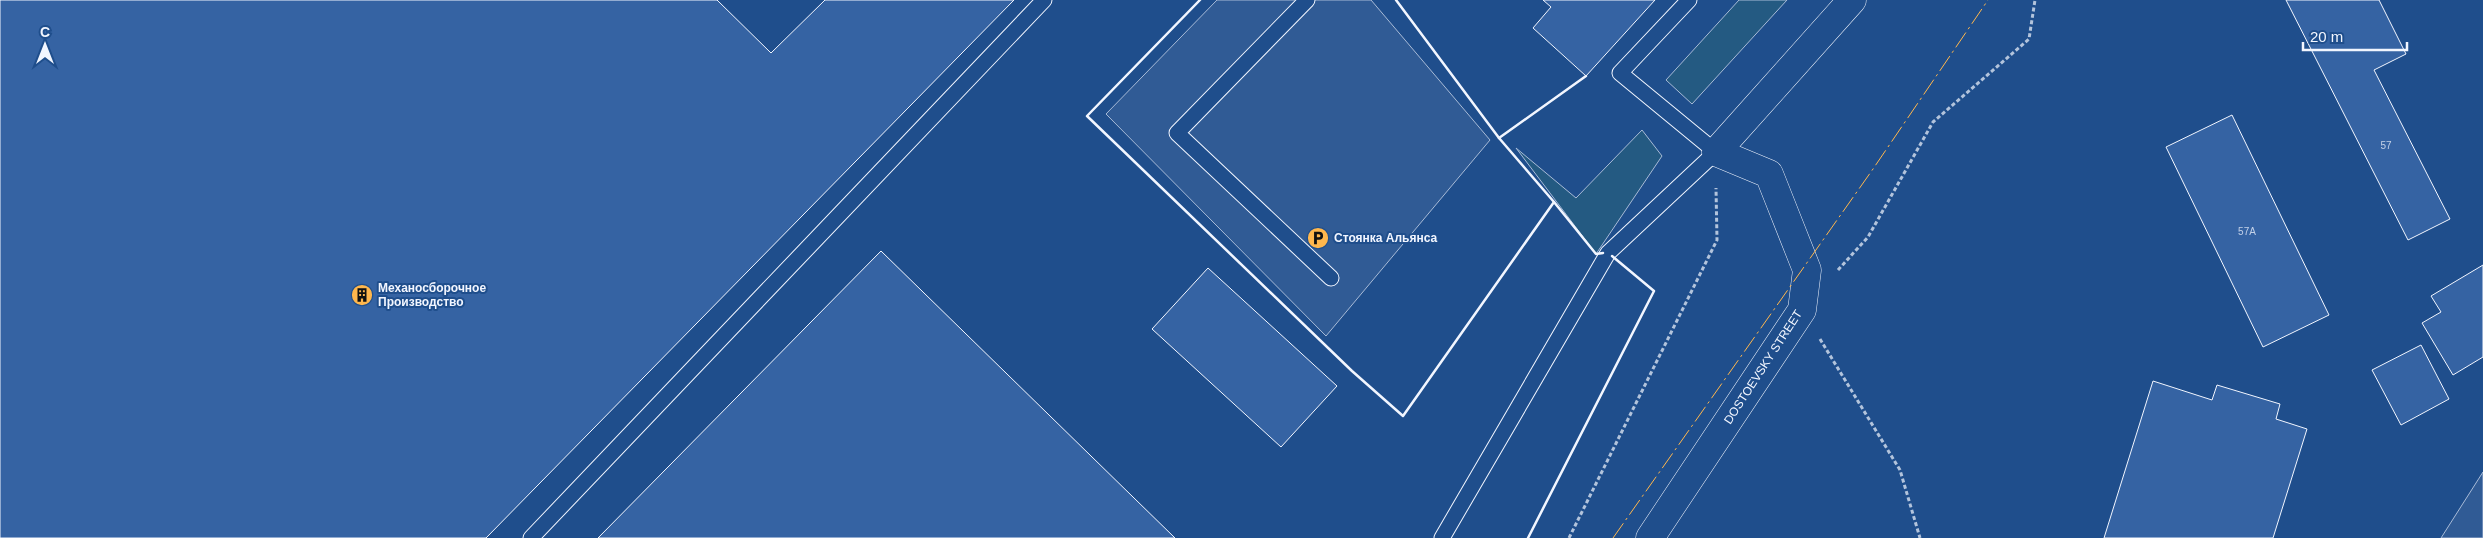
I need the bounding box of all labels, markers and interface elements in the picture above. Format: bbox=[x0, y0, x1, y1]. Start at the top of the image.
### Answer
north arrow bbox=[20, 20, 70, 70]
scale bar bbox=[2303, 20, 2407, 52]
text: С bbox=[40, 24, 50, 40]
text: 20 m bbox=[2310, 28, 2343, 45]
house number: 57 bbox=[2380, 140, 2392, 151]
parking icon: Стоянка Альянса bbox=[1306, 226, 1330, 250]
house number: 57А bbox=[2238, 226, 2256, 237]
place label: Стоянка Альянса bbox=[1334, 231, 1438, 245]
place label: Механосборочное Производство bbox=[378, 281, 486, 309]
building icon: Механосборочное Производство bbox=[350, 283, 374, 307]
street label: DOSTOEVSKY STREET bbox=[1721, 307, 1805, 427]

